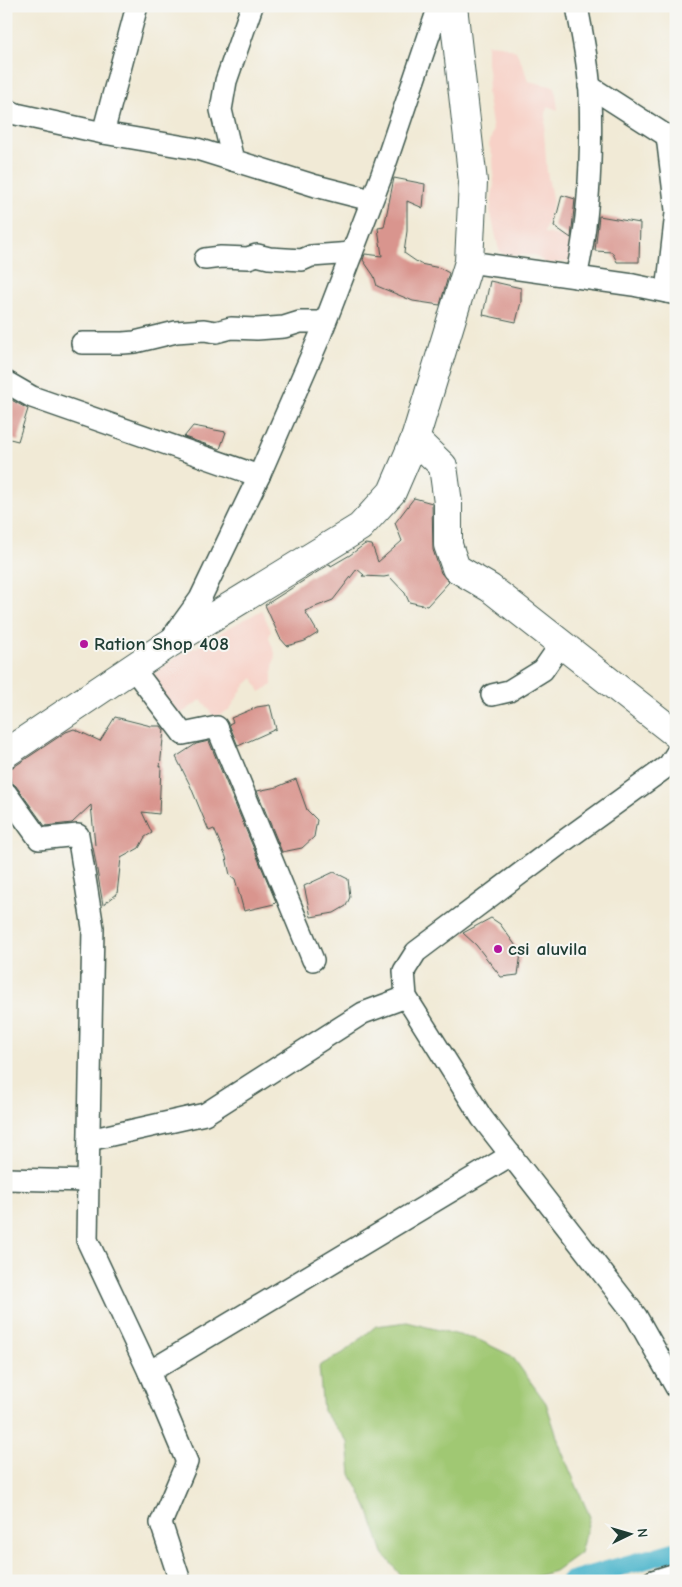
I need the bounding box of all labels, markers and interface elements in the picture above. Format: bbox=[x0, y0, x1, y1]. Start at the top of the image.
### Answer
place label: Ration Shop 408 bbox=[94, 633, 229, 655]
marker: Ration Shop 408 bbox=[78, 638, 90, 650]
place label: csi aluvila bbox=[508, 938, 587, 960]
marker: csi aluvila bbox=[492, 943, 504, 955]
north arrow bbox=[604, 1510, 654, 1560]
text: N bbox=[634, 1528, 651, 1538]

